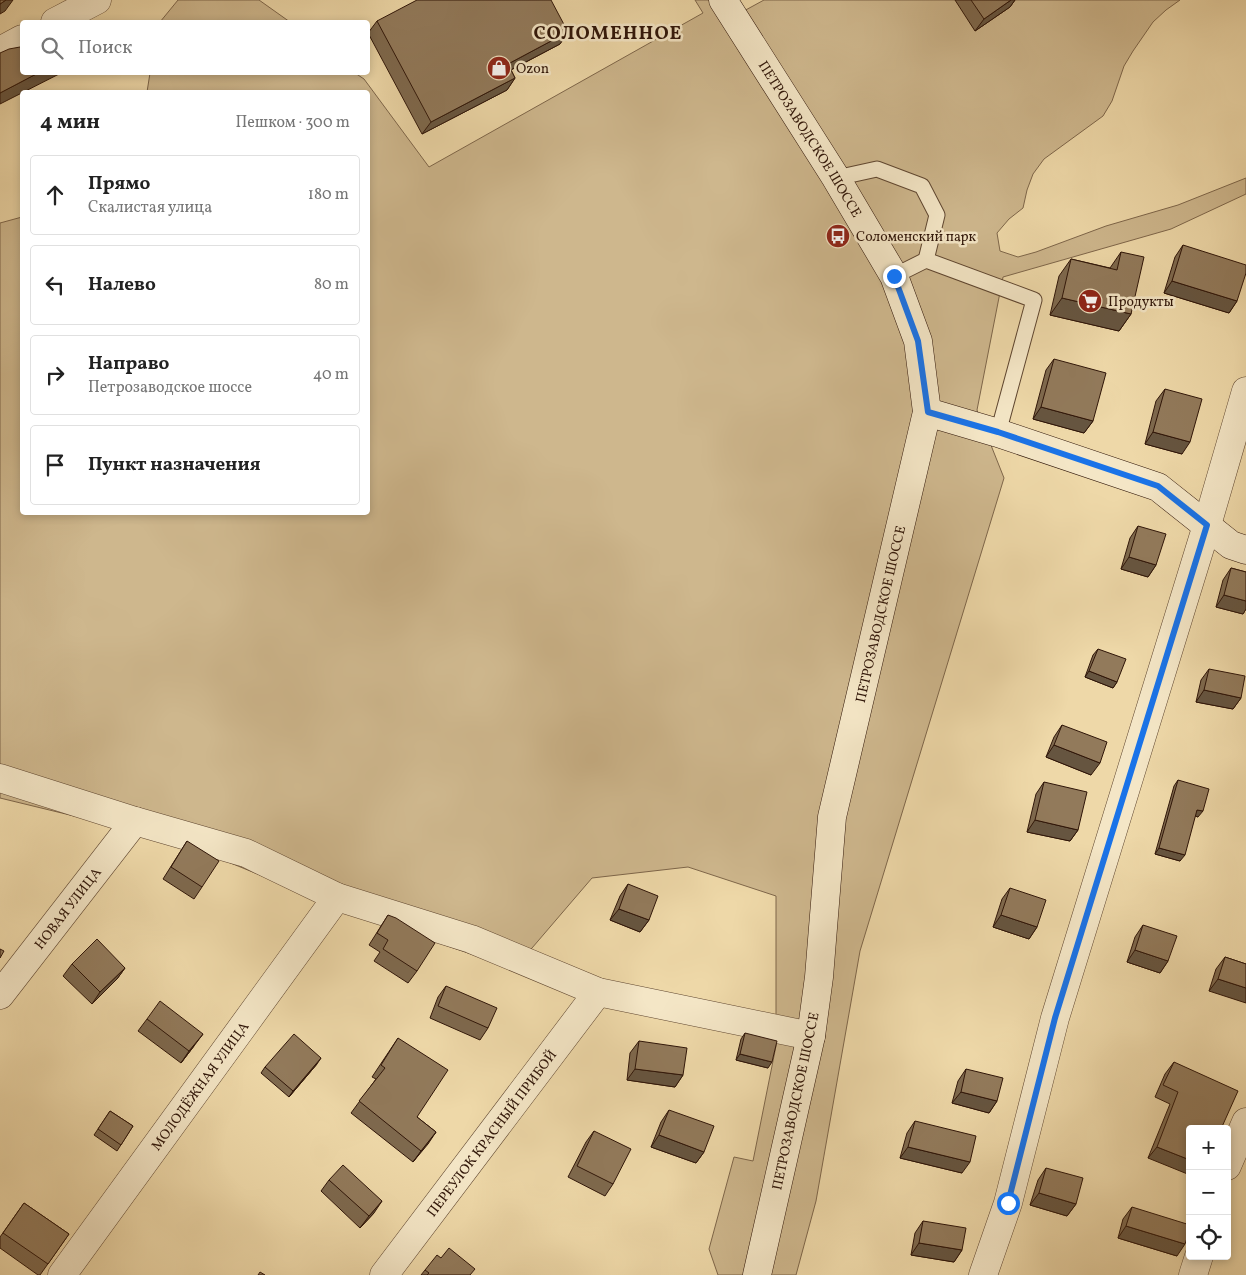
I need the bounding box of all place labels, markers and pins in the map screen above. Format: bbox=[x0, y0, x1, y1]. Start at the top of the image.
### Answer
shop icon: Ozon bbox=[486, 55, 512, 81]
place label: Ozon bbox=[516, 60, 549, 79]
bus stop icon: Соломенский парк bbox=[825, 223, 851, 249]
place label: Соломенский парк bbox=[856, 228, 977, 247]
supermarket icon: Продукты bbox=[1077, 288, 1103, 314]
place label: Продукты bbox=[1108, 293, 1174, 312]

